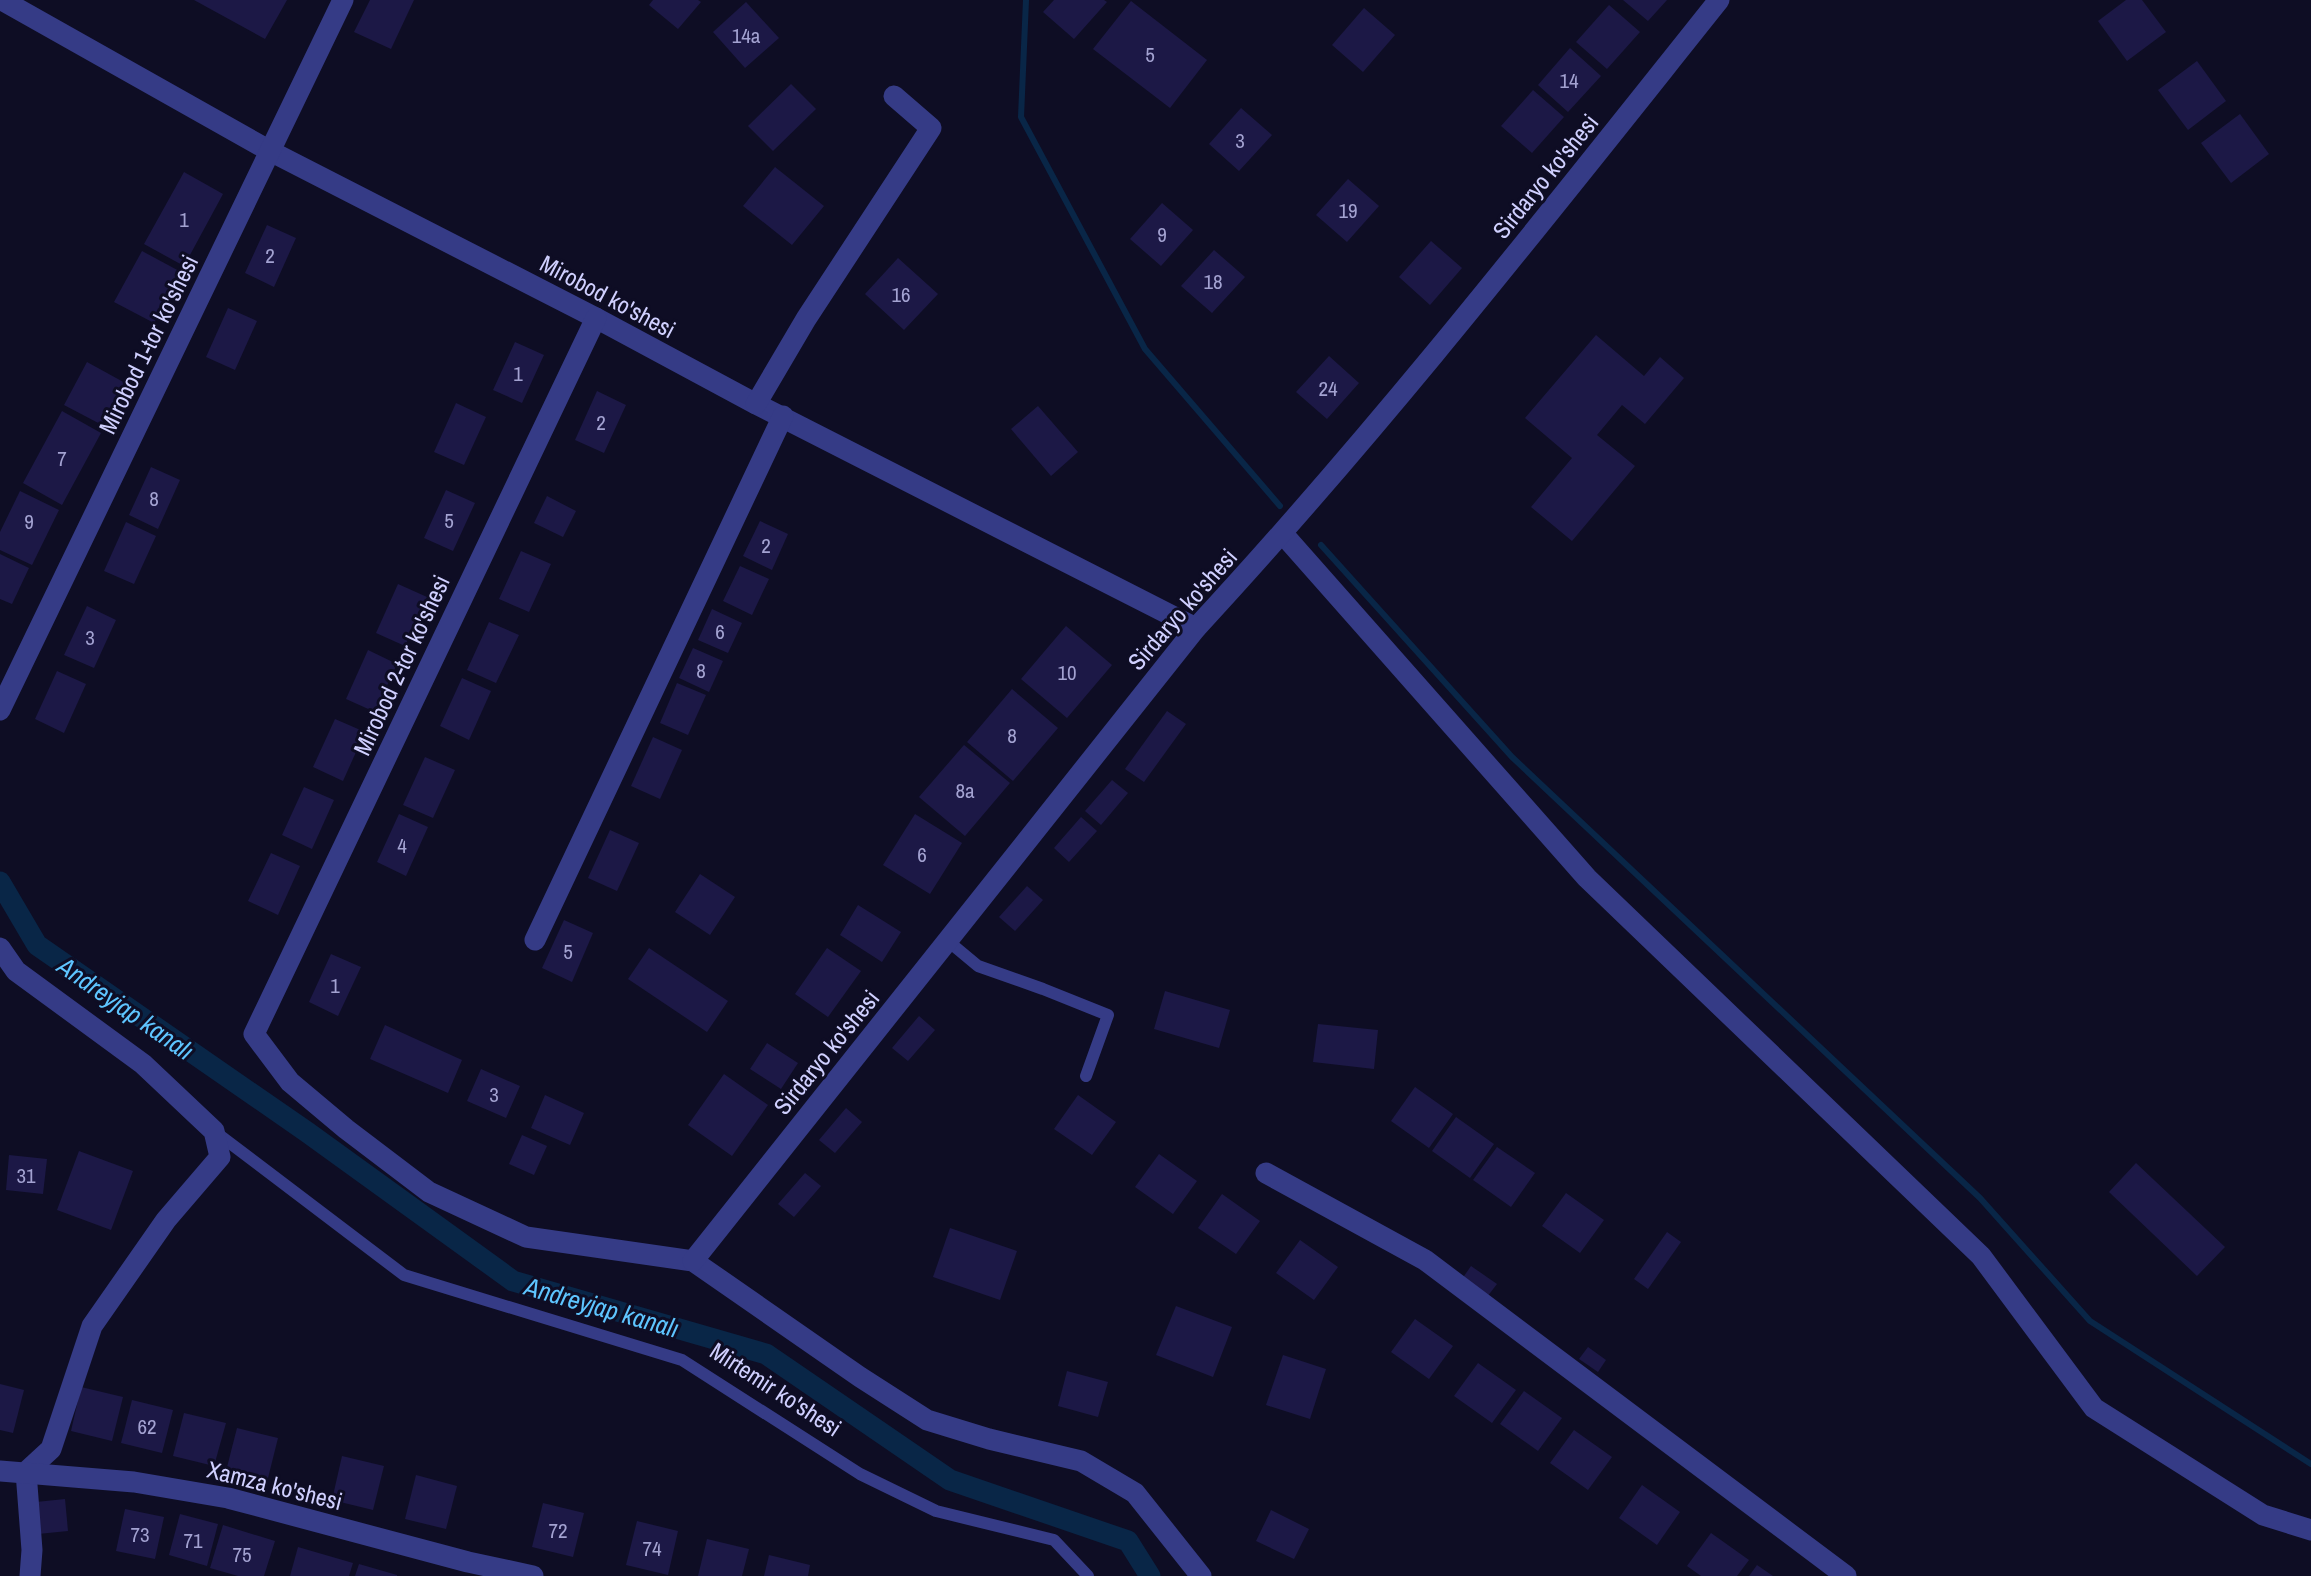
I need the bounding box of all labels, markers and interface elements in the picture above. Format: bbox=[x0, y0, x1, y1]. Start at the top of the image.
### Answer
house number: 14a bbox=[732, 21, 761, 50]
house number: 5 bbox=[1145, 40, 1155, 69]
house number: 14 bbox=[1559, 66, 1579, 95]
street label: Sirdaryo ko'shesi bbox=[1485, 107, 1605, 245]
house number: 3 bbox=[1235, 126, 1245, 155]
house number: 19 bbox=[1338, 196, 1358, 225]
house number: 1 bbox=[179, 205, 189, 234]
house number: 9 bbox=[1157, 220, 1167, 249]
house number: 2 bbox=[265, 241, 275, 270]
street label: Mirobod ko'shesi bbox=[535, 247, 681, 345]
street label: Mirobod 1-tor ko'shesi bbox=[91, 249, 205, 439]
house number: 18 bbox=[1203, 267, 1223, 296]
house number: 16 bbox=[891, 280, 911, 309]
house number: 1 bbox=[513, 359, 523, 388]
house number: 24 bbox=[1318, 374, 1338, 403]
house number: 2 bbox=[596, 408, 606, 437]
house number: 7 bbox=[57, 444, 67, 473]
house number: 8 bbox=[149, 484, 159, 513]
house number: 5 bbox=[444, 506, 454, 535]
house number: 9 bbox=[24, 507, 34, 536]
house number: 2 bbox=[761, 531, 771, 560]
street label: Sirdaryo ko'shesi bbox=[1120, 541, 1244, 677]
street label: Mirobod 2-tor ko'shesi bbox=[345, 570, 457, 760]
house number: 6 bbox=[715, 617, 725, 646]
house number: 3 bbox=[85, 623, 95, 652]
house number: 8 bbox=[696, 656, 706, 685]
house number: 10 bbox=[1057, 658, 1077, 687]
house number: 8 bbox=[1007, 721, 1017, 750]
house number: 8a bbox=[955, 776, 975, 805]
house number: 4 bbox=[397, 831, 407, 860]
house number: 6 bbox=[917, 840, 927, 869]
house number: 5 bbox=[563, 937, 573, 966]
water label: Andreyjap kanalı bbox=[50, 948, 201, 1068]
house number: 1 bbox=[330, 971, 340, 1000]
street label: Sirdaryo ko'shesi bbox=[766, 983, 886, 1121]
house number: 3 bbox=[489, 1080, 499, 1109]
house number: 31 bbox=[16, 1161, 36, 1190]
water label: Andreyjap kanalı bbox=[520, 1268, 683, 1346]
street label: Mirtemir ko'shesi bbox=[704, 1335, 848, 1443]
house number: 62 bbox=[137, 1412, 157, 1441]
street label: Xamza ko'shesi bbox=[204, 1453, 346, 1517]
house number: 72 bbox=[548, 1516, 568, 1545]
house number: 73 bbox=[130, 1520, 150, 1549]
house number: 71 bbox=[183, 1526, 203, 1555]
house number: 74 bbox=[642, 1534, 662, 1563]
house number: 75 bbox=[232, 1540, 252, 1569]

